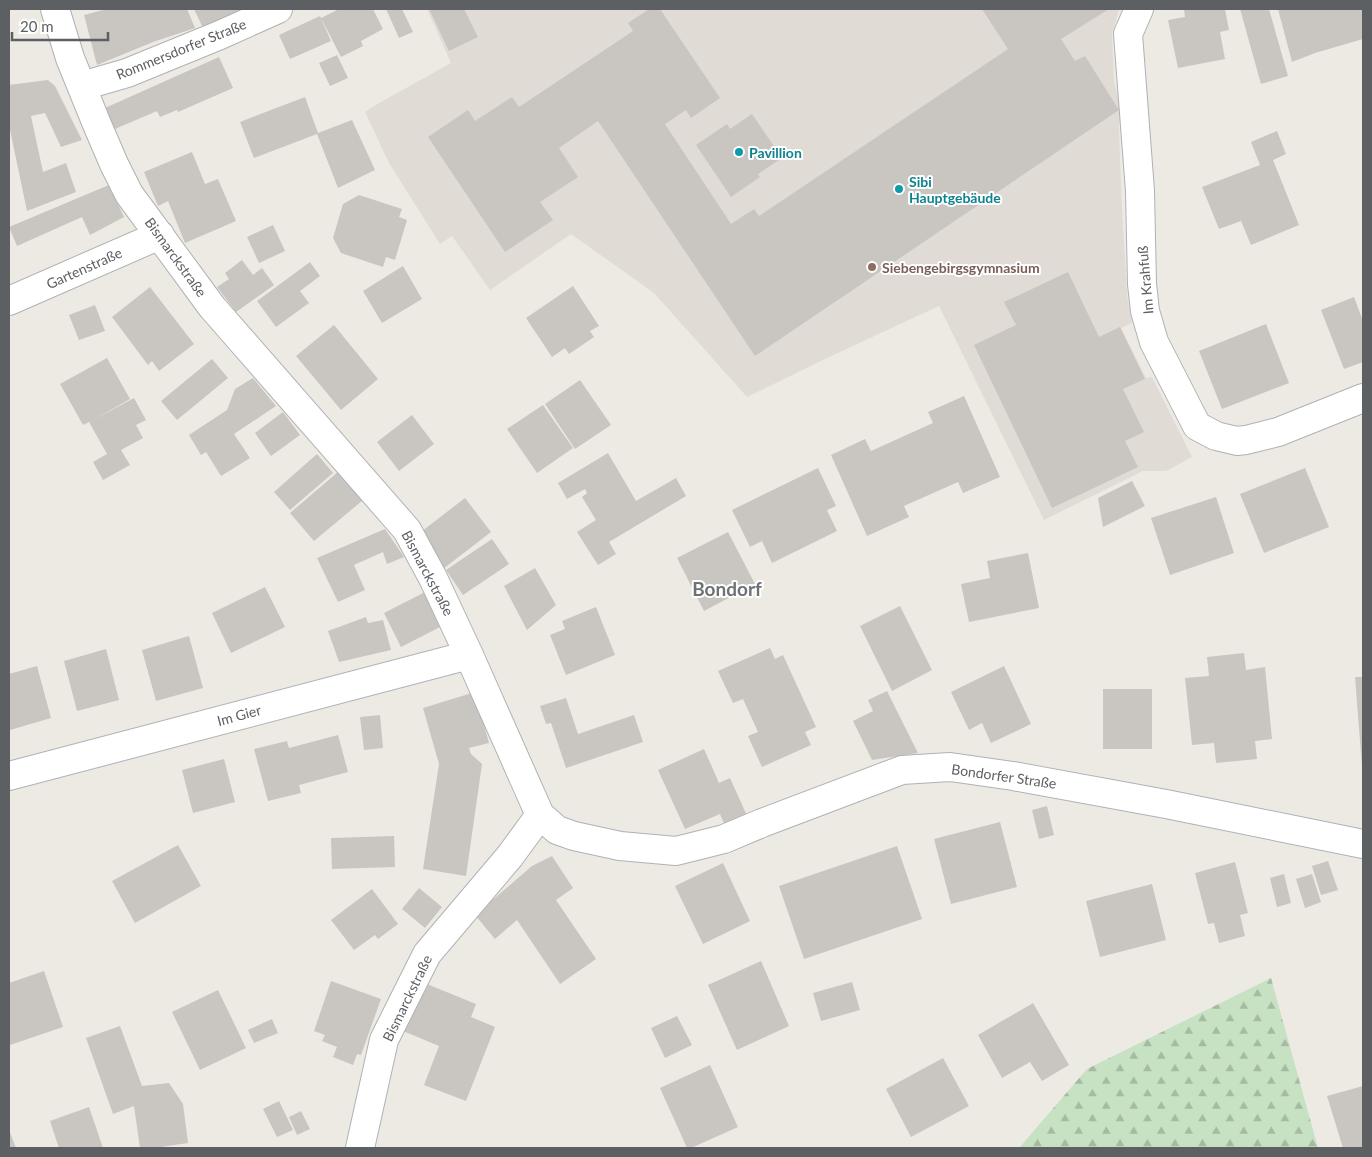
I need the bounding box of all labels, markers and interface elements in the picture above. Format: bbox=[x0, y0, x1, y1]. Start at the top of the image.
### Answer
scale bar bbox=[12, 10, 109, 42]
street label: Rommersdorfer Straße bbox=[113, 15, 249, 83]
text: 20 m bbox=[20, 17, 54, 35]
place label: Pavillion bbox=[749, 144, 802, 161]
marker: Pavillion bbox=[733, 146, 745, 158]
place label: Sibi Hauptgebäude bbox=[909, 173, 1001, 206]
marker: Sibi Hauptgebäude bbox=[893, 183, 905, 195]
street label: Bismarckstraße bbox=[142, 214, 210, 300]
street label: Gartenstraße bbox=[44, 244, 124, 292]
street label: Im Krahfuß bbox=[1134, 245, 1156, 315]
place label: Siebengebirgsgymnasium bbox=[882, 259, 1040, 276]
marker: Siebengebirgsgymnasium bbox=[866, 261, 878, 273]
street label: Bismarckstraße bbox=[398, 528, 458, 618]
district label: Bondorf bbox=[692, 577, 762, 600]
street label: Im Gier bbox=[215, 701, 263, 729]
street label: Bondorfer Straße bbox=[950, 760, 1058, 792]
street label: Bismarckstraße bbox=[379, 952, 435, 1044]

